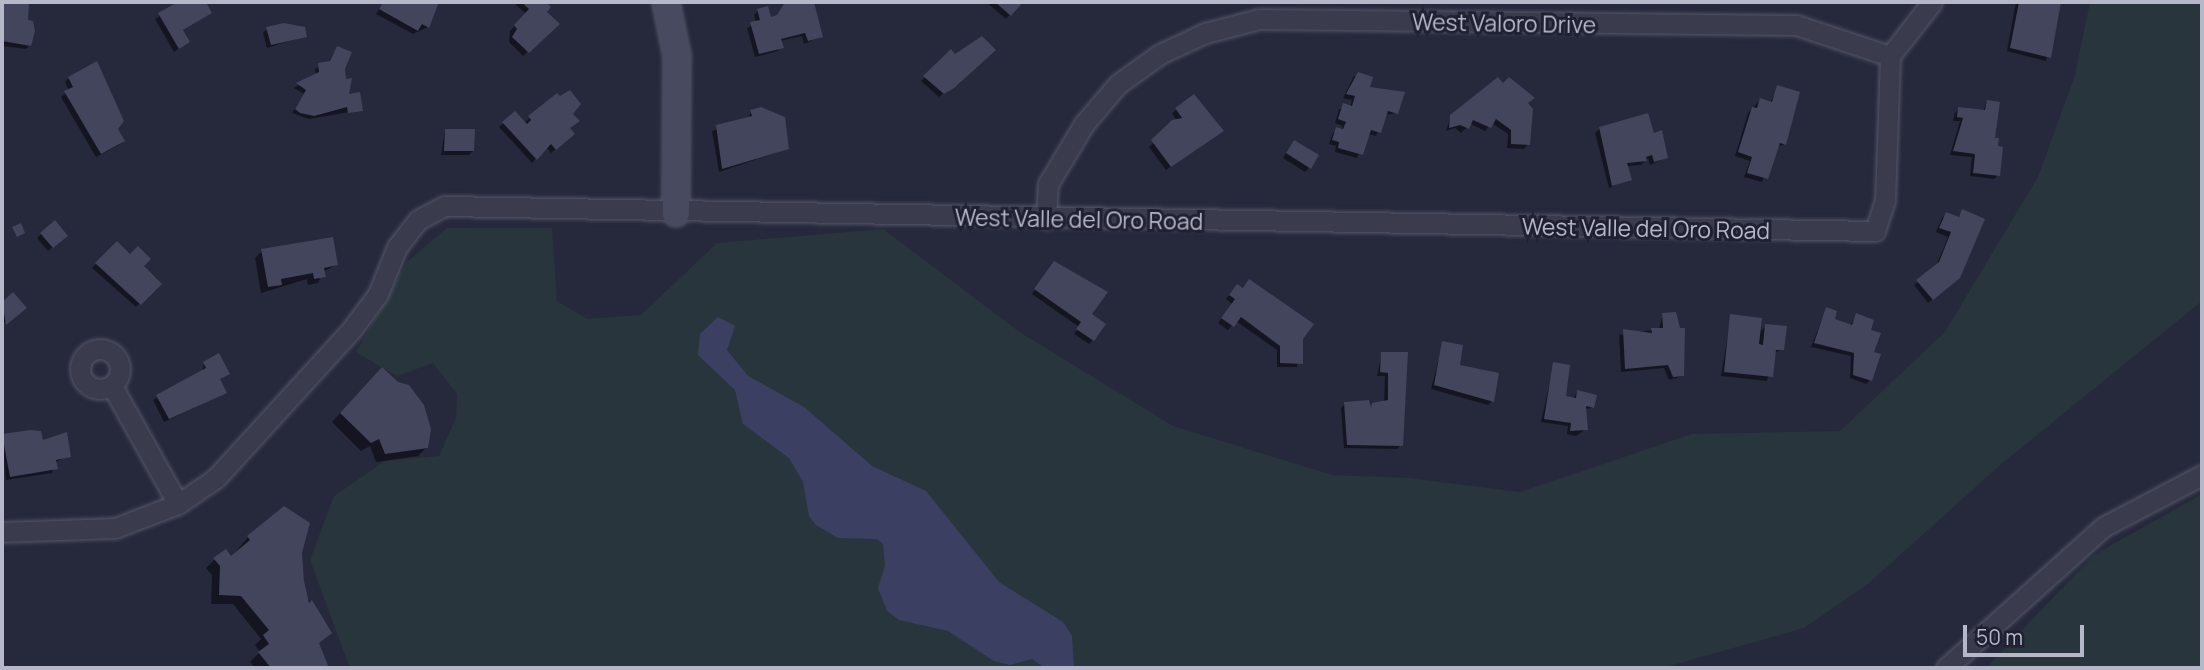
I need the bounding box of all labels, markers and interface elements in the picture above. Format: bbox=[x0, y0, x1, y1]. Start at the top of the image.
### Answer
street label: West Valoro Drive bbox=[1412, 8, 1596, 38]
street label: West Valle del Oro Road bbox=[955, 203, 1203, 235]
street label: West Valle del Oro Road bbox=[1522, 212, 1770, 244]
scale bar bbox=[1966, 610, 2087, 654]
text: 50 m bbox=[1976, 623, 2023, 651]

